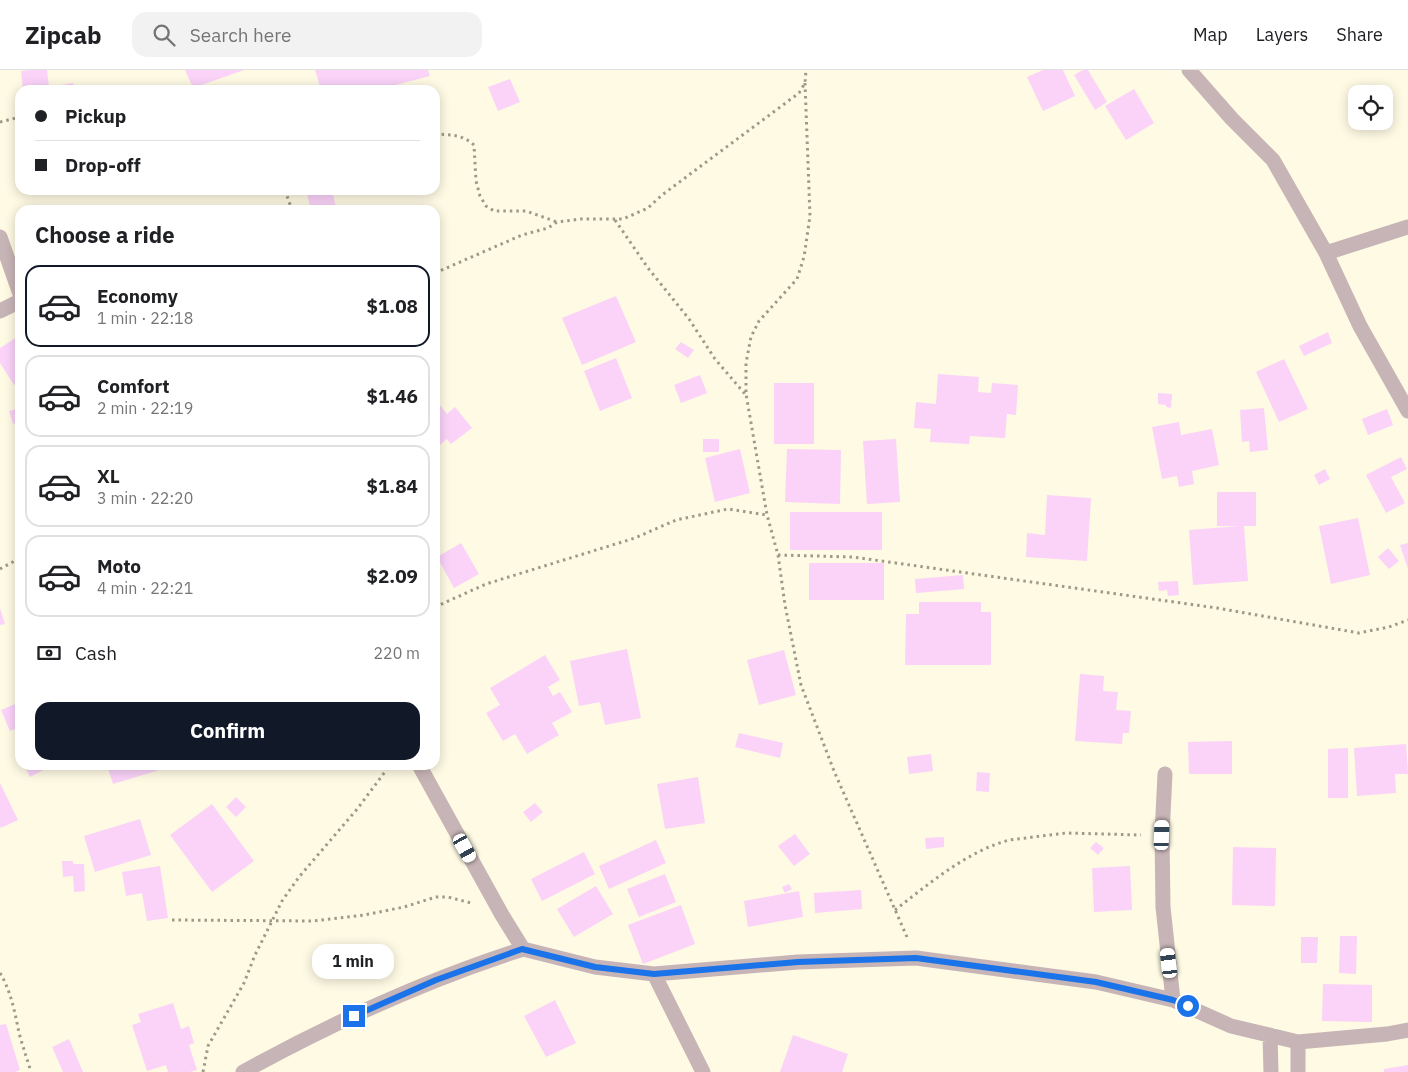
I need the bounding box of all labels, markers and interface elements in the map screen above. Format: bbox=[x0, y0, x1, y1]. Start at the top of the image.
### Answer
search box bbox=[132, 12, 482, 57]
text: Zipcab bbox=[25, 19, 102, 51]
icon: search bbox=[150, 21, 178, 49]
text: Search here bbox=[190, 23, 292, 47]
text: Map bbox=[1193, 23, 1228, 46]
text: Layers bbox=[1256, 23, 1308, 46]
text: Share bbox=[1336, 23, 1383, 46]
map controls bbox=[1348, 85, 1393, 130]
button: locate bbox=[1348, 85, 1393, 130]
text: Pickup bbox=[65, 104, 126, 128]
text: Drop-off bbox=[65, 153, 141, 177]
text: Choose a ride bbox=[35, 220, 175, 249]
icon: car bbox=[37, 284, 82, 329]
text: Economy bbox=[97, 284, 178, 308]
text: $1.08 bbox=[366, 294, 418, 318]
text: 1 min · 22:18 bbox=[97, 308, 193, 328]
icon: car bbox=[37, 374, 82, 419]
text: Comfort bbox=[97, 374, 170, 398]
text: $1.46 bbox=[366, 384, 418, 408]
text: 2 min · 22:19 bbox=[97, 398, 193, 418]
icon: car bbox=[37, 464, 82, 509]
text: XL bbox=[97, 464, 120, 488]
text: $1.84 bbox=[366, 474, 418, 498]
text: 3 min · 22:20 bbox=[97, 488, 193, 508]
icon: car bbox=[37, 554, 82, 599]
text: Moto bbox=[97, 554, 141, 578]
text: $2.09 bbox=[366, 564, 418, 588]
text: 4 min · 22:21 bbox=[97, 578, 193, 598]
icon: cash bbox=[35, 639, 63, 667]
text: Cash bbox=[75, 641, 117, 665]
text: 220 m bbox=[373, 643, 420, 663]
button: Confirm bbox=[35, 702, 420, 760]
car bbox=[1153, 820, 1170, 850]
car bbox=[451, 831, 478, 865]
callout: 1 min bbox=[313, 944, 395, 978]
car bbox=[1159, 947, 1178, 979]
text: 1 min bbox=[332, 951, 374, 971]
route start bbox=[1177, 995, 1199, 1017]
route end bbox=[343, 1005, 365, 1027]

